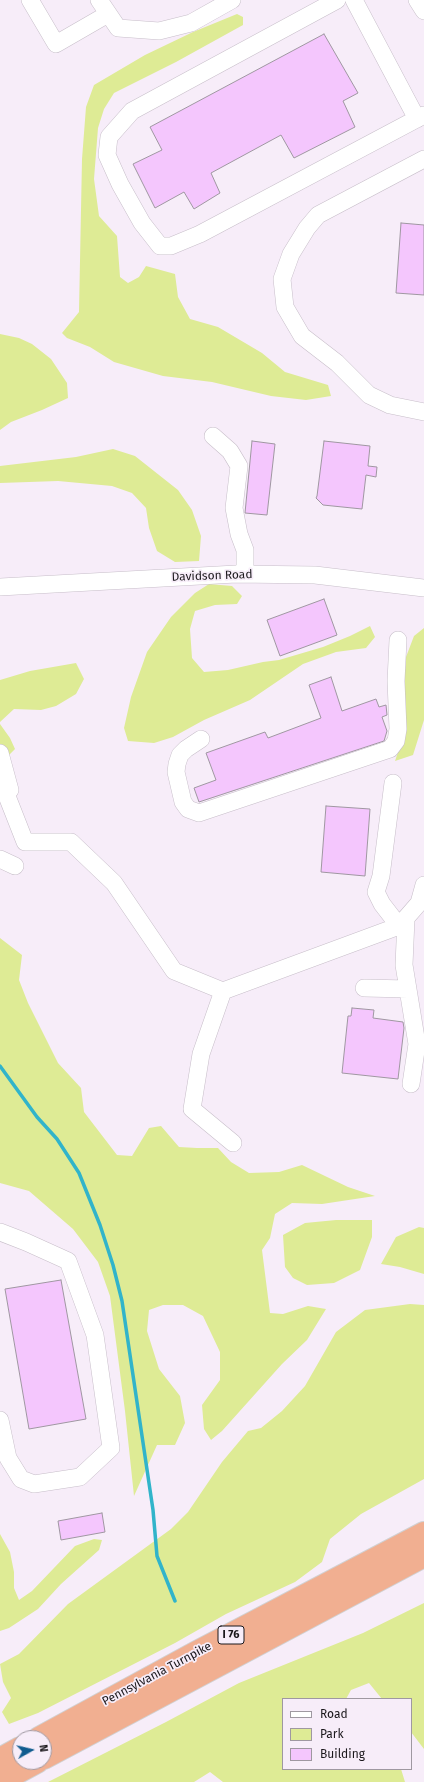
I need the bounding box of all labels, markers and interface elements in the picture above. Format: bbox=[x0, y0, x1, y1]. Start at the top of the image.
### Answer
street label: Davidson Road bbox=[171, 567, 253, 585]
road number: I 76 bbox=[218, 1626, 244, 1644]
street label: Pennsylvania Turnpike bbox=[100, 1639, 214, 1709]
legend bbox=[282, 1698, 412, 1770]
text: Road bbox=[320, 1707, 348, 1721]
text: Park bbox=[320, 1727, 344, 1741]
north arrow bbox=[12, 1730, 52, 1770]
text: N bbox=[36, 1744, 50, 1753]
text: Building bbox=[320, 1747, 365, 1761]

